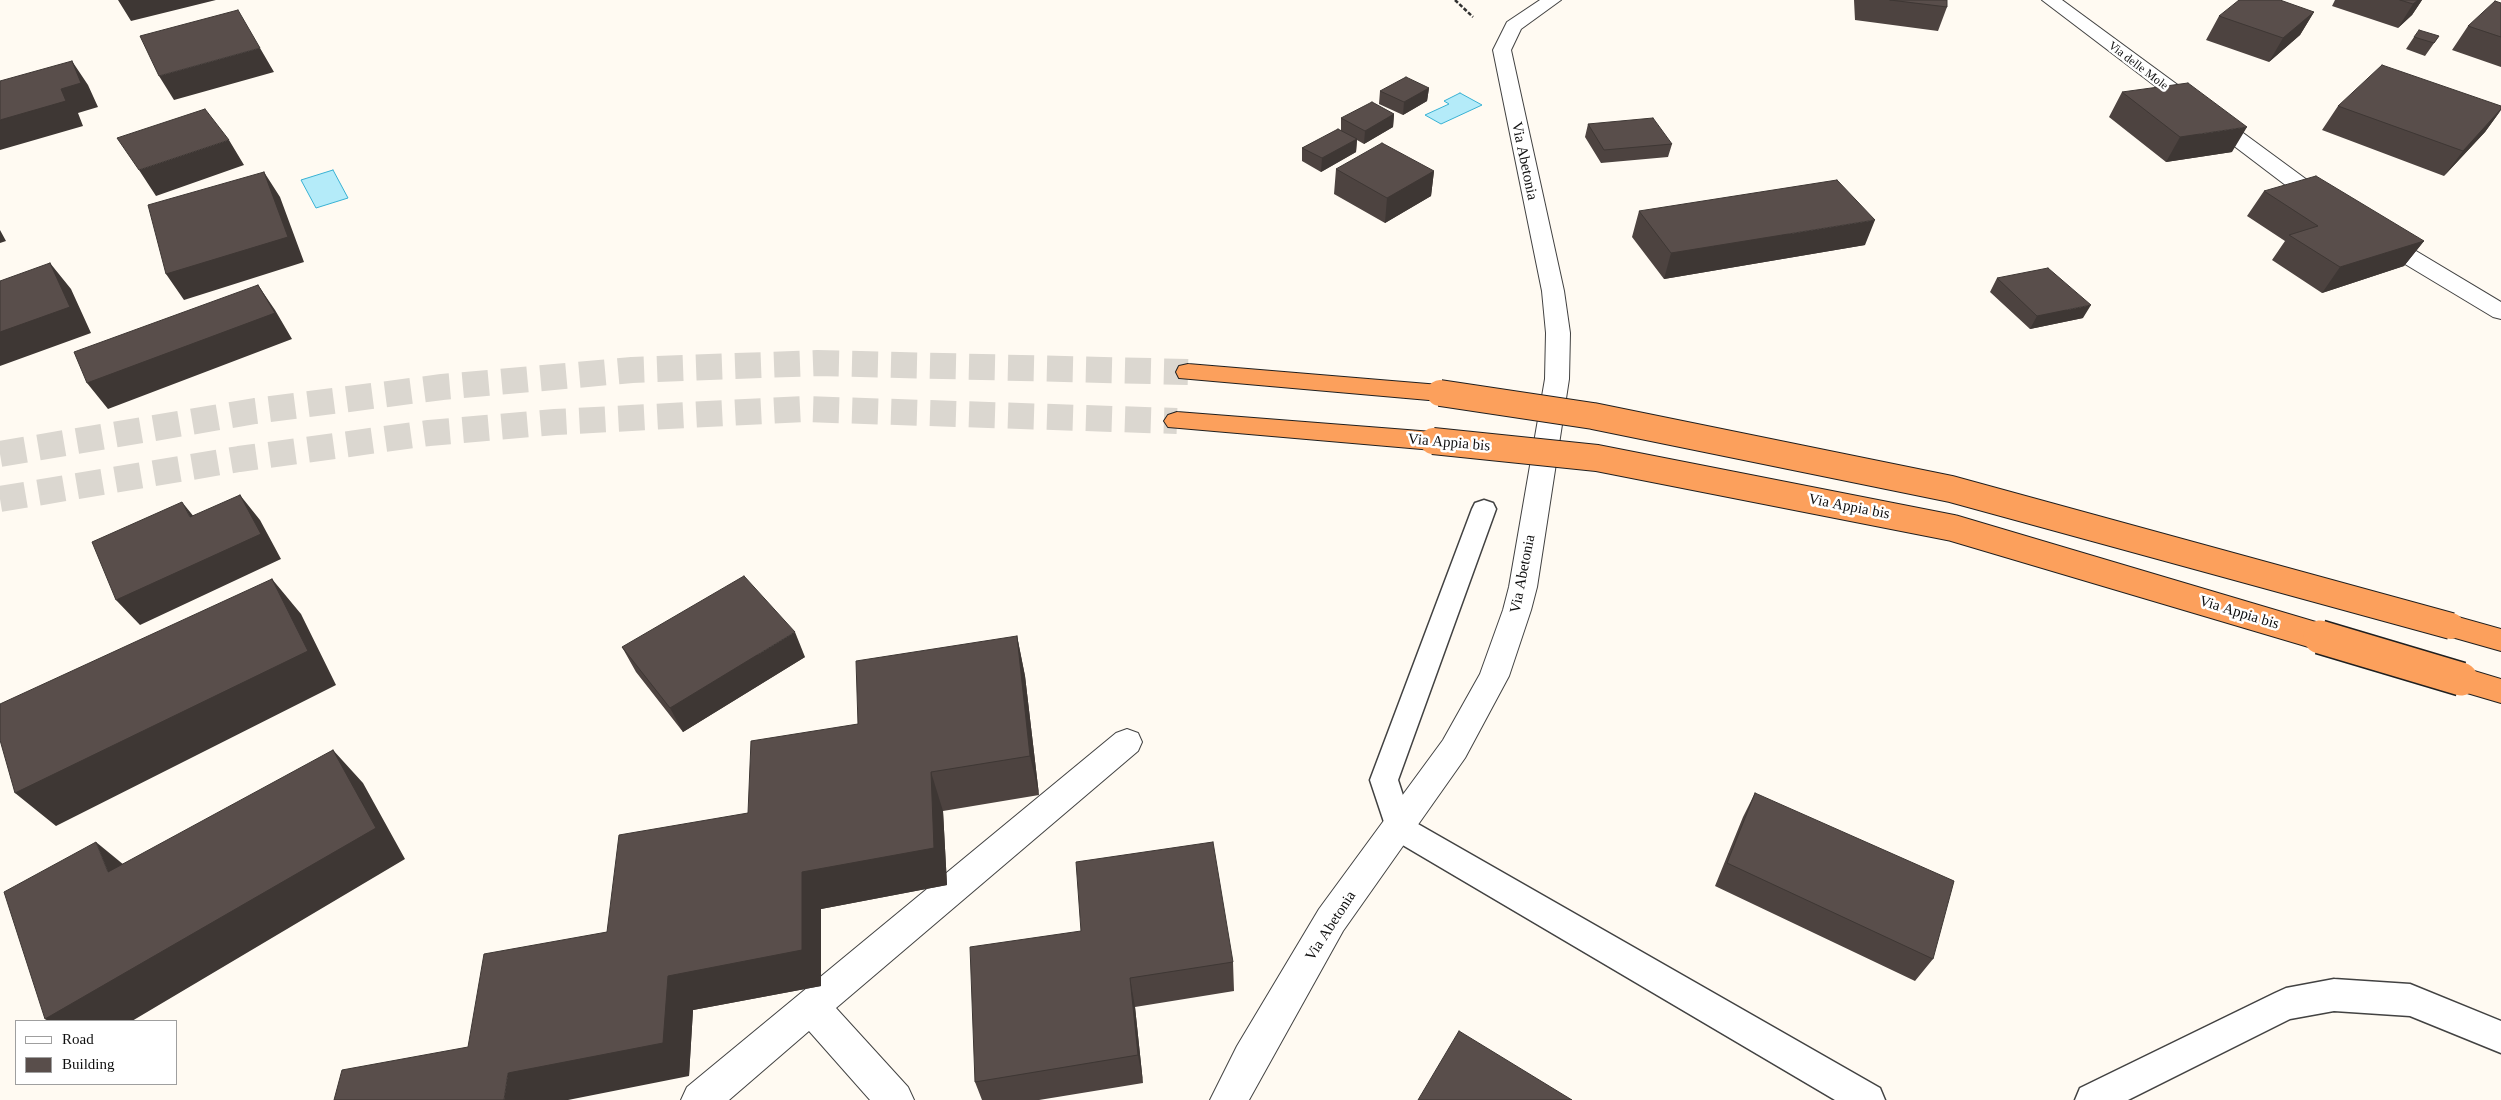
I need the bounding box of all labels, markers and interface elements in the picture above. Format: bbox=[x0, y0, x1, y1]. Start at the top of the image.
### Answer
street label: Via delle Mole bbox=[2105, 39, 2171, 93]
street label: Via Abetonia bbox=[1507, 120, 1541, 202]
street label: Via Appia bis bbox=[1407, 430, 1491, 456]
street label: Via Appia bis bbox=[1807, 490, 1891, 524]
street label: Via Abetonia bbox=[1507, 533, 1539, 615]
street label: Via Appia bis bbox=[2197, 592, 2281, 634]
street label: Via Abetonia bbox=[1302, 888, 1360, 964]
legend bbox=[15, 1020, 178, 1085]
text: Road bbox=[62, 1031, 94, 1047]
text: Building bbox=[62, 1056, 115, 1072]

